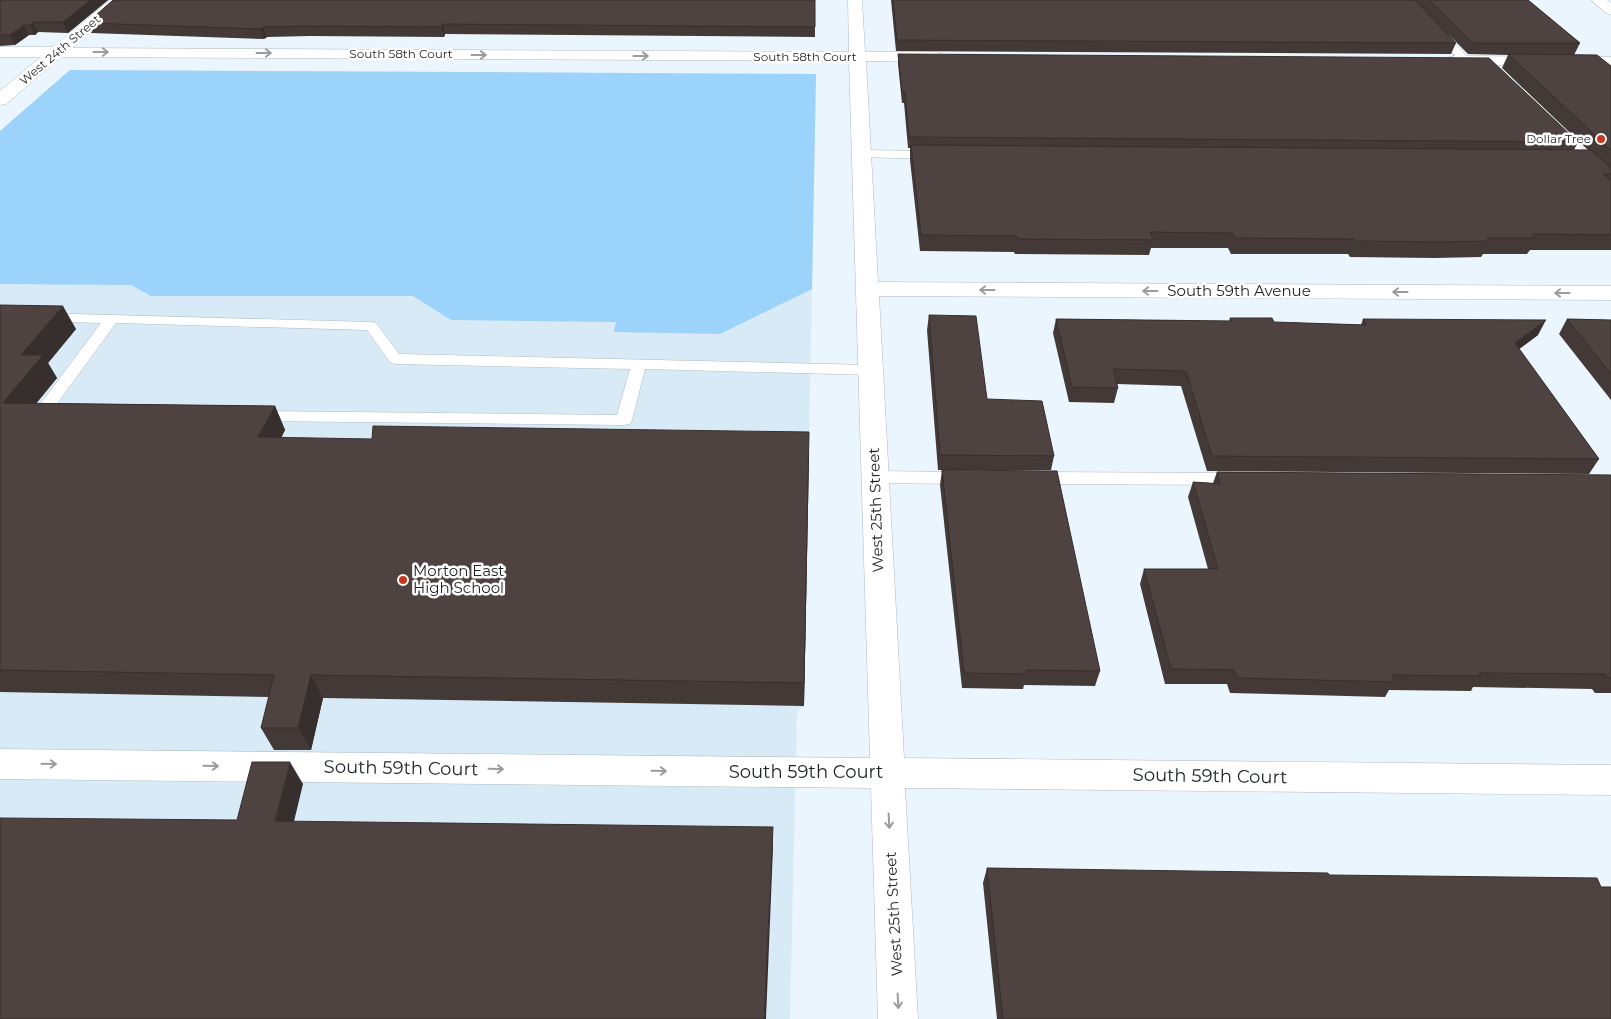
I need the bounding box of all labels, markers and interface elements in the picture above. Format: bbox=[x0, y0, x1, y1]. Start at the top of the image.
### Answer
street label: West 24th Street bbox=[16, 11, 103, 88]
street label: South 58th Court bbox=[349, 46, 453, 61]
one-way arrow bbox=[92, 47, 109, 57]
one-way arrow bbox=[255, 48, 271, 58]
street label: South 58th Court bbox=[753, 49, 857, 64]
one-way arrow bbox=[470, 50, 486, 60]
one-way arrow bbox=[632, 51, 649, 61]
place label: Dollar Tree bbox=[1526, 131, 1591, 146]
marker: Dollar Tree bbox=[1595, 133, 1607, 145]
street label: South 59th Avenue bbox=[1167, 281, 1311, 300]
one-way arrow bbox=[980, 285, 996, 295]
one-way arrow bbox=[1142, 286, 1158, 296]
one-way arrow bbox=[1392, 287, 1408, 297]
one-way arrow bbox=[1555, 288, 1571, 298]
street label: West 25th Street bbox=[864, 447, 887, 573]
place label: Morton East High School bbox=[413, 561, 504, 597]
marker: Morton East High School bbox=[397, 574, 409, 586]
street label: South 59th Court bbox=[323, 756, 479, 780]
one-way arrow bbox=[40, 759, 56, 769]
one-way arrow bbox=[202, 761, 219, 771]
street label: South 59th Court bbox=[729, 761, 883, 783]
one-way arrow bbox=[488, 764, 504, 774]
street label: South 59th Court bbox=[1132, 764, 1288, 788]
one-way arrow bbox=[650, 766, 666, 775]
one-way arrow bbox=[885, 813, 894, 829]
street label: West 25th Street bbox=[881, 851, 906, 977]
one-way arrow bbox=[893, 993, 902, 1009]

